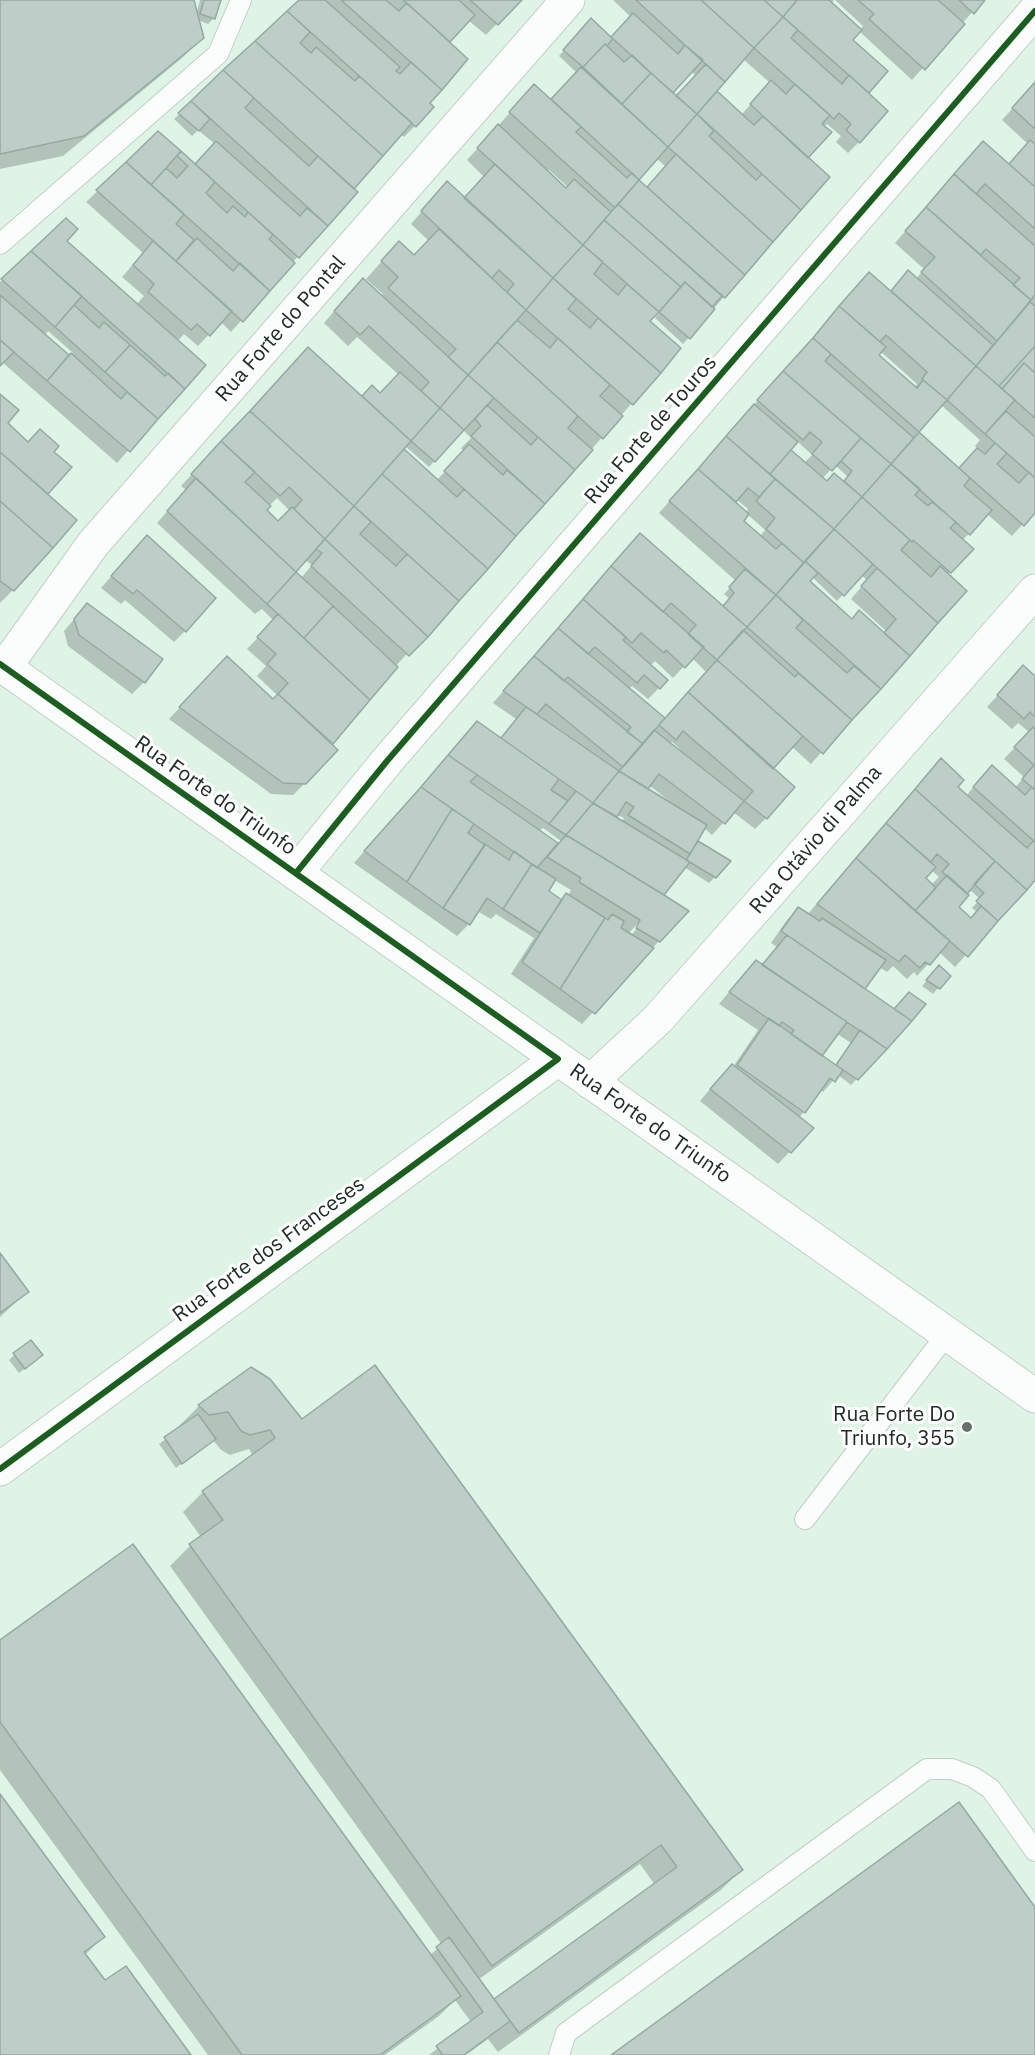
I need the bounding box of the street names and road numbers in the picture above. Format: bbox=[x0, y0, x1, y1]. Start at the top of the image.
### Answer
street label: Rua Forte do Pontal bbox=[211, 251, 351, 407]
street label: Rua Forte de Touros bbox=[580, 351, 722, 509]
street label: Rua Forte do Triunfo bbox=[129, 731, 301, 861]
street label: Rua Otávio di Palma bbox=[745, 761, 887, 919]
street label: Rua Forte do Triunfo bbox=[564, 1059, 736, 1189]
street label: Rua Forte dos Franceses bbox=[168, 1172, 370, 1328]

